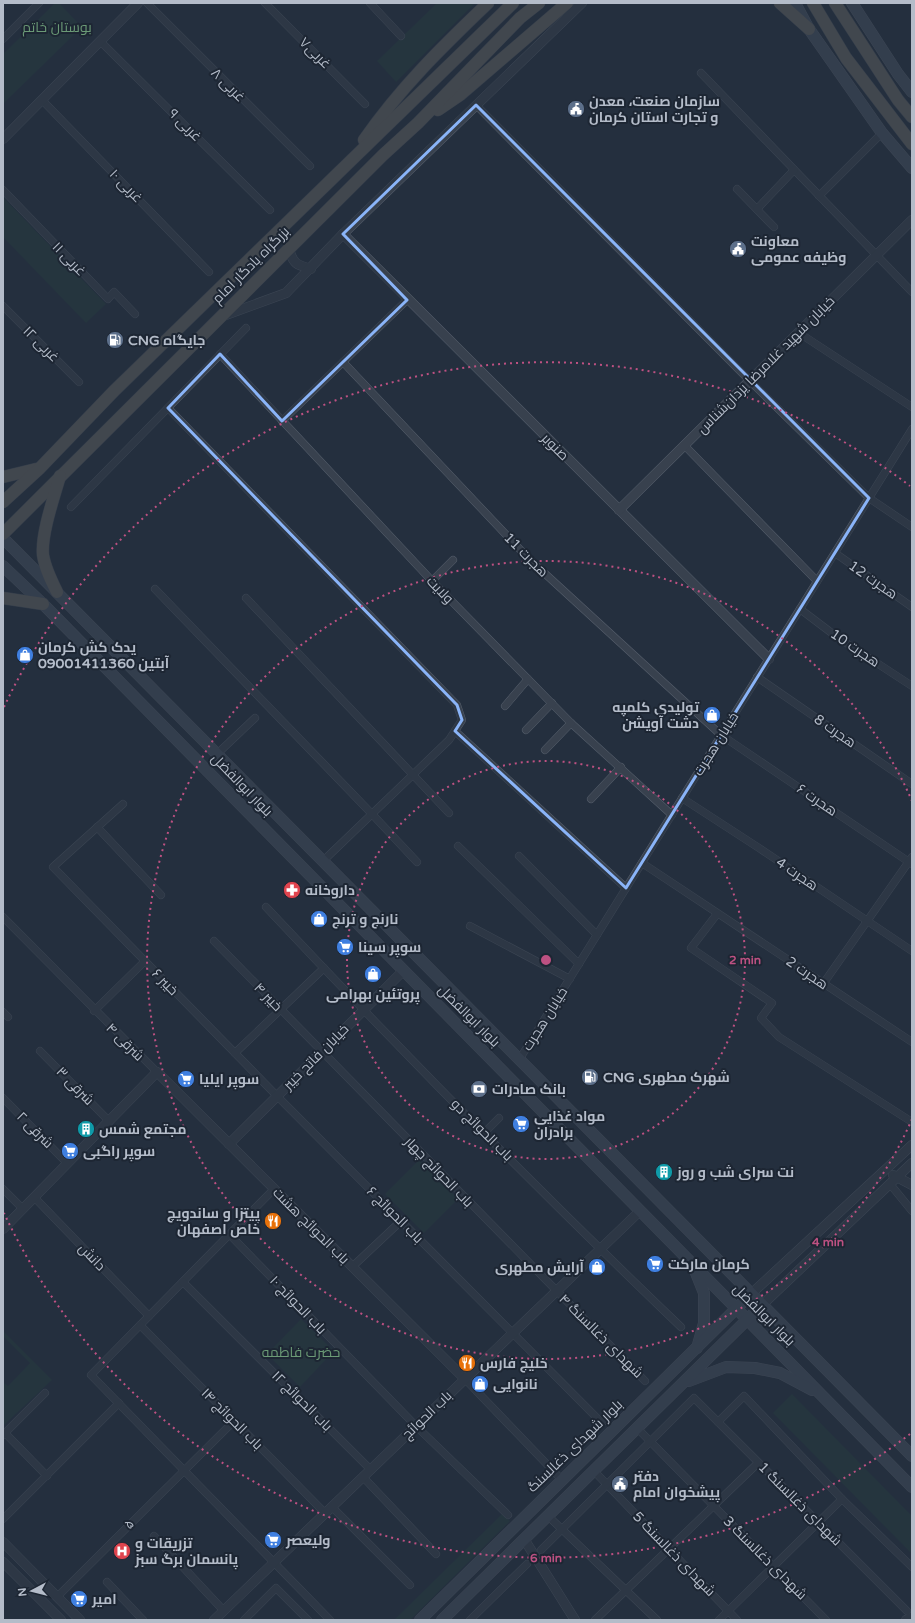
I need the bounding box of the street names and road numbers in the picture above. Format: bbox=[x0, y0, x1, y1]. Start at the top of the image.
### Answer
street label: غربی۷ bbox=[296, 34, 334, 72]
street label: غربی ۸ bbox=[207, 64, 249, 106]
street label: غربی ۹ bbox=[165, 105, 205, 145]
street label: غربی ۱۰ bbox=[106, 166, 146, 206]
street label: بزرگراه یادگار امام bbox=[209, 223, 294, 308]
street label: غربی ۱۱ bbox=[49, 238, 89, 280]
street label: خیابان شهید غلامرضا یزدان‌شناس bbox=[694, 293, 838, 437]
street label: غربی ۱۲ bbox=[19, 322, 63, 366]
street label: صنوبر bbox=[537, 429, 572, 464]
street label: هجرت 11 bbox=[500, 529, 552, 581]
street label: هجرت 12 bbox=[845, 557, 901, 603]
street label: ولایت bbox=[423, 573, 457, 607]
street label: هجرت 10 bbox=[827, 625, 883, 671]
street label: خیابان هجرت bbox=[690, 709, 742, 779]
street label: هجرت 8 bbox=[811, 710, 859, 752]
street label: بلوار ابوالفضل bbox=[208, 750, 276, 820]
street label: هجرت ۶ bbox=[794, 780, 840, 820]
street label: هجرت 4 bbox=[773, 854, 821, 894]
street label: هجرت 2 bbox=[783, 953, 831, 993]
street label: خیبر ۶ bbox=[148, 965, 182, 999]
street label: خیبر ۴ bbox=[250, 979, 286, 1015]
street label: بلوار ابوالفضل bbox=[434, 981, 504, 1051]
street label: خیابان هجرت bbox=[519, 984, 571, 1054]
street label: ۴ شرقی bbox=[103, 1020, 147, 1064]
street label: خیابان فاتح خیبر bbox=[279, 1021, 352, 1094]
street label: ۳ شرقی bbox=[53, 1063, 97, 1109]
street label: باب الحوائج دو bbox=[447, 1095, 517, 1165]
street label: ۲ شرقی bbox=[13, 1108, 57, 1152]
street label: باب الحوائج چهار bbox=[400, 1132, 477, 1212]
street label: باب الحوائج ۶ bbox=[363, 1183, 427, 1247]
street label: باب الحوائج هشت bbox=[269, 1184, 353, 1268]
street label: دانش bbox=[75, 1240, 109, 1274]
street label: باب الحوائج ۱۰ bbox=[266, 1272, 330, 1338]
street label: بلوار ابوالفضل bbox=[729, 1280, 799, 1350]
street label: شهدای ذغالسنگ ۴ bbox=[555, 1290, 647, 1382]
street label: باب الحوائج ۱۲ bbox=[268, 1367, 336, 1435]
street label: باب الحوائج ۱۴ bbox=[198, 1385, 266, 1453]
street label: باب الحوائج bbox=[398, 1387, 456, 1443]
street label: بلوار شهدای ذغالسنگ bbox=[524, 1396, 626, 1496]
street label: شهدای ذغالسنگ 1 bbox=[755, 1459, 845, 1549]
street label: شهدای ذغالسنگ 5 bbox=[629, 1508, 719, 1600]
street label: شهدای ذغالسنگ 3 bbox=[720, 1513, 810, 1603]
street label: ۵ bbox=[120, 1515, 138, 1533]

